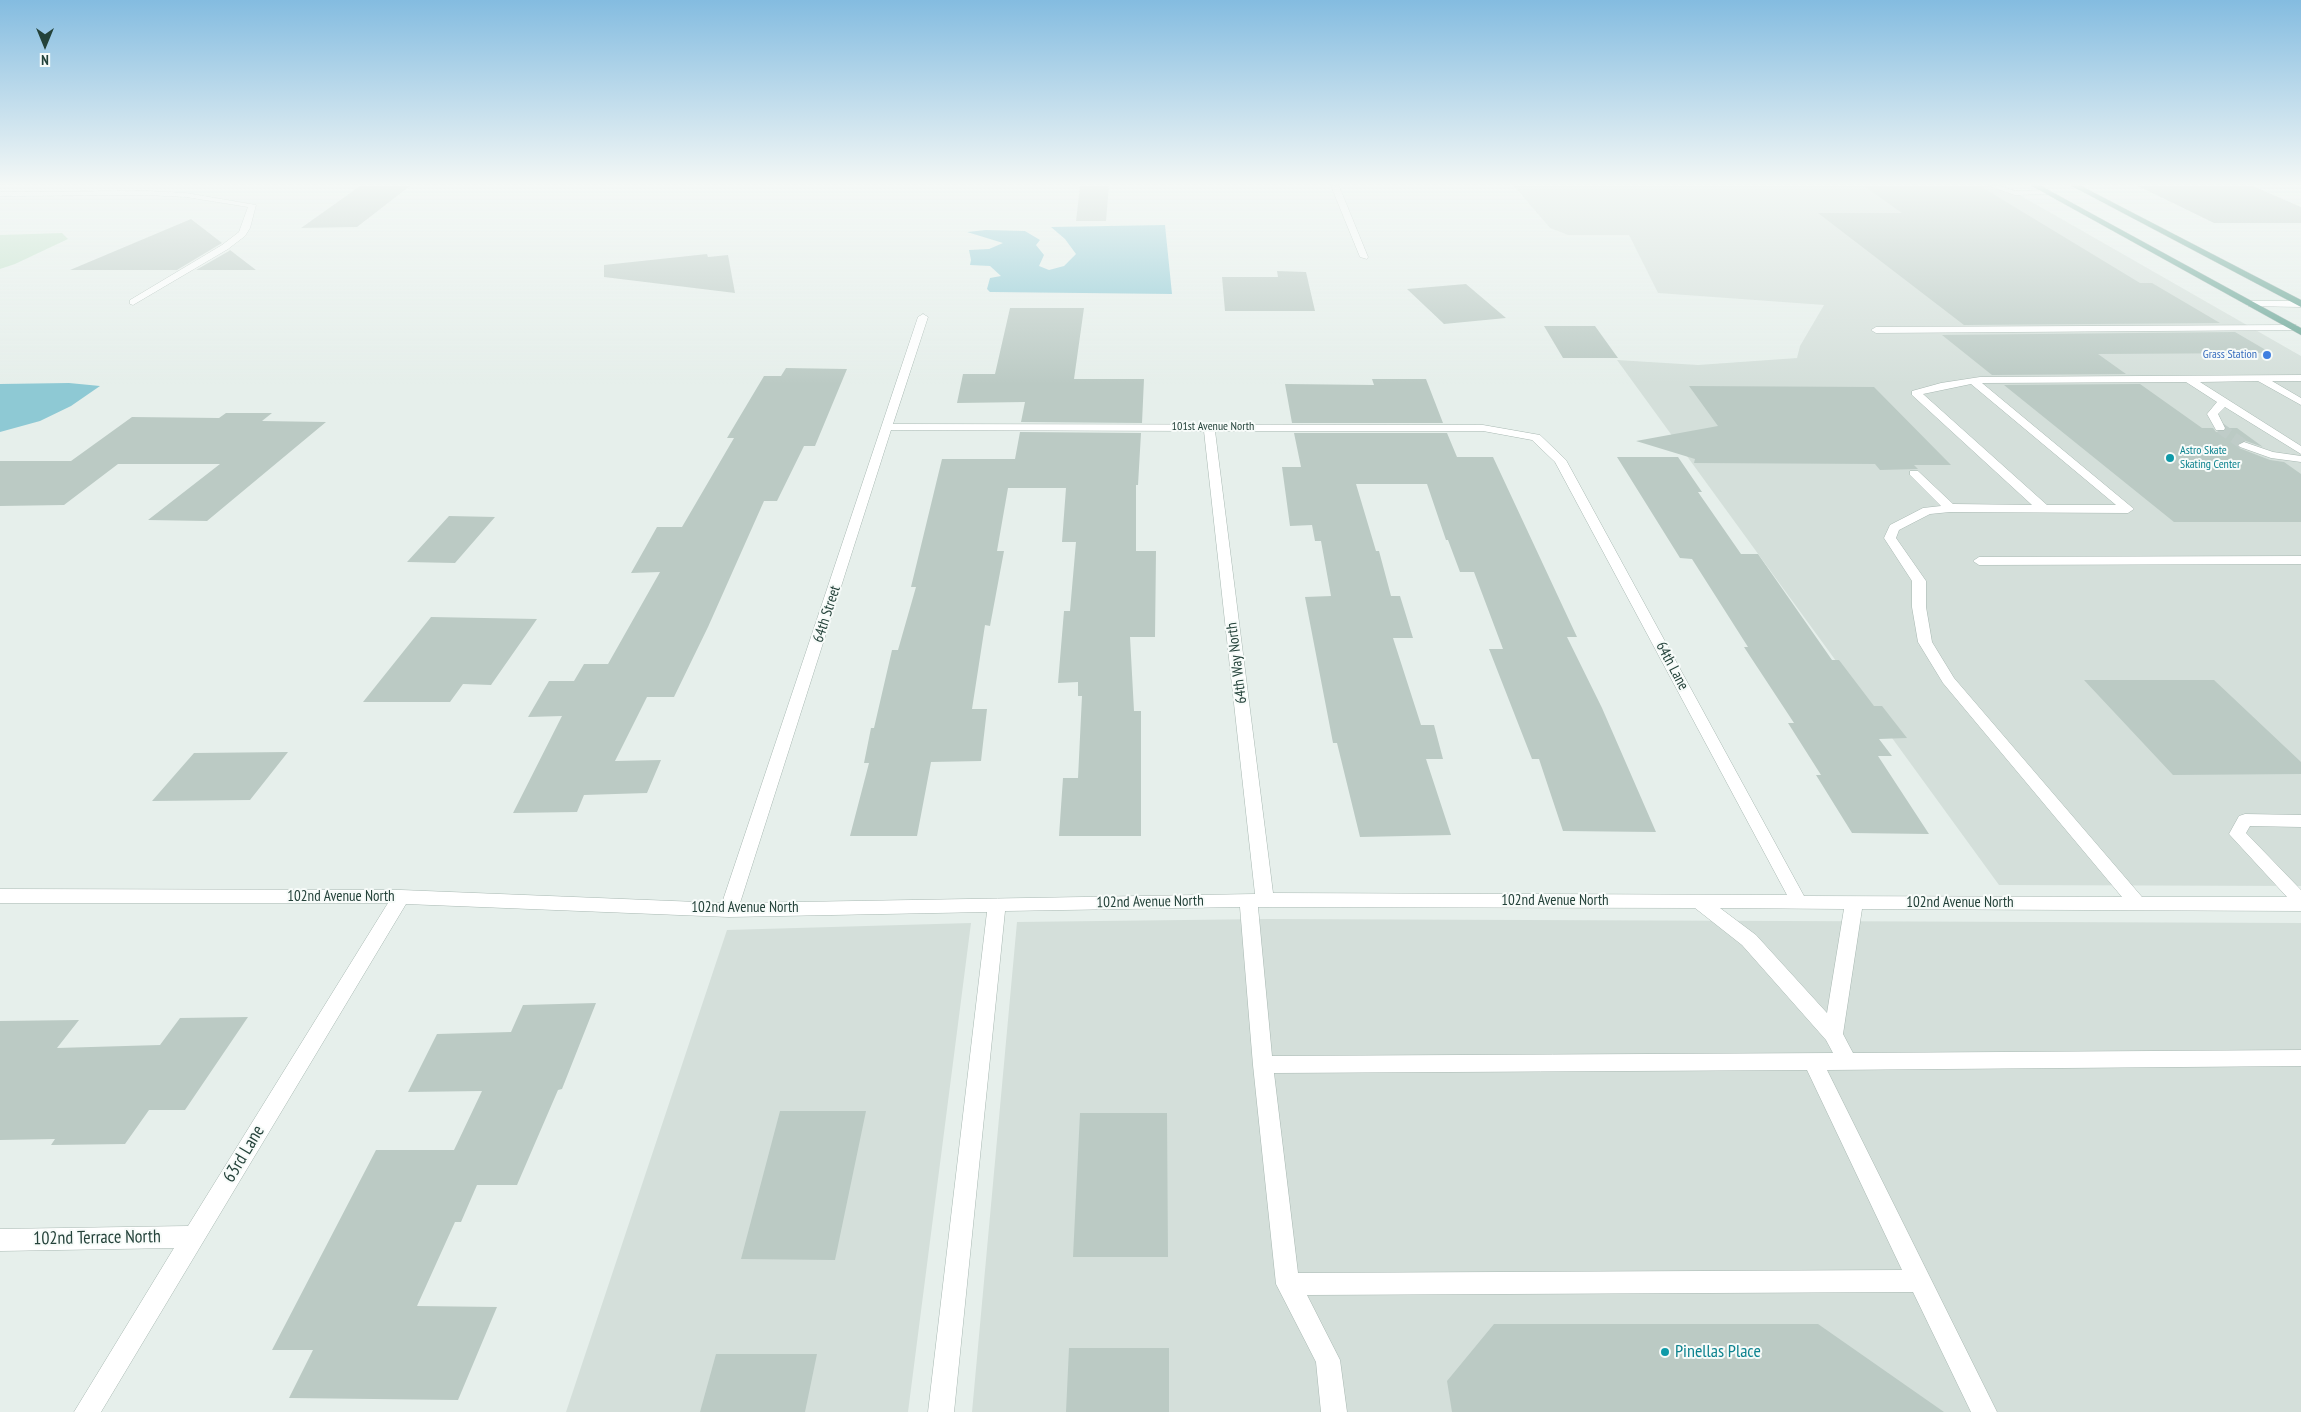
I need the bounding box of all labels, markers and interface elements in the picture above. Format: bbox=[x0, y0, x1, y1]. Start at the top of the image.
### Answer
north arrow bbox=[20, 20, 70, 70]
text: N bbox=[41, 51, 49, 69]
place label: Grass Station bbox=[2203, 348, 2257, 362]
marker: Grass Station bbox=[2261, 349, 2273, 361]
street label: 101st Avenue North bbox=[1172, 420, 1254, 434]
place label: Astro Skate Skating Center bbox=[2180, 444, 2240, 472]
marker: Astro Skate Skating Center bbox=[2164, 452, 2176, 464]
street label: 64th Street bbox=[809, 583, 845, 645]
street label: 64th Way North bbox=[1223, 621, 1251, 705]
street label: 64th Lane bbox=[1652, 639, 1692, 693]
street label: 102nd Avenue North bbox=[287, 888, 395, 906]
street label: 102nd Avenue North bbox=[1096, 892, 1204, 912]
street label: 102nd Avenue North bbox=[1501, 892, 1609, 910]
street label: 102nd Avenue North bbox=[1906, 894, 2014, 912]
street label: 102nd Avenue North bbox=[691, 899, 799, 917]
street label: 63rd Lane bbox=[219, 1122, 269, 1186]
street label: 102nd Terrace North bbox=[33, 1226, 161, 1250]
place label: Pinellas Place bbox=[1675, 1341, 1761, 1363]
marker: Pinellas Place bbox=[1659, 1346, 1671, 1358]

